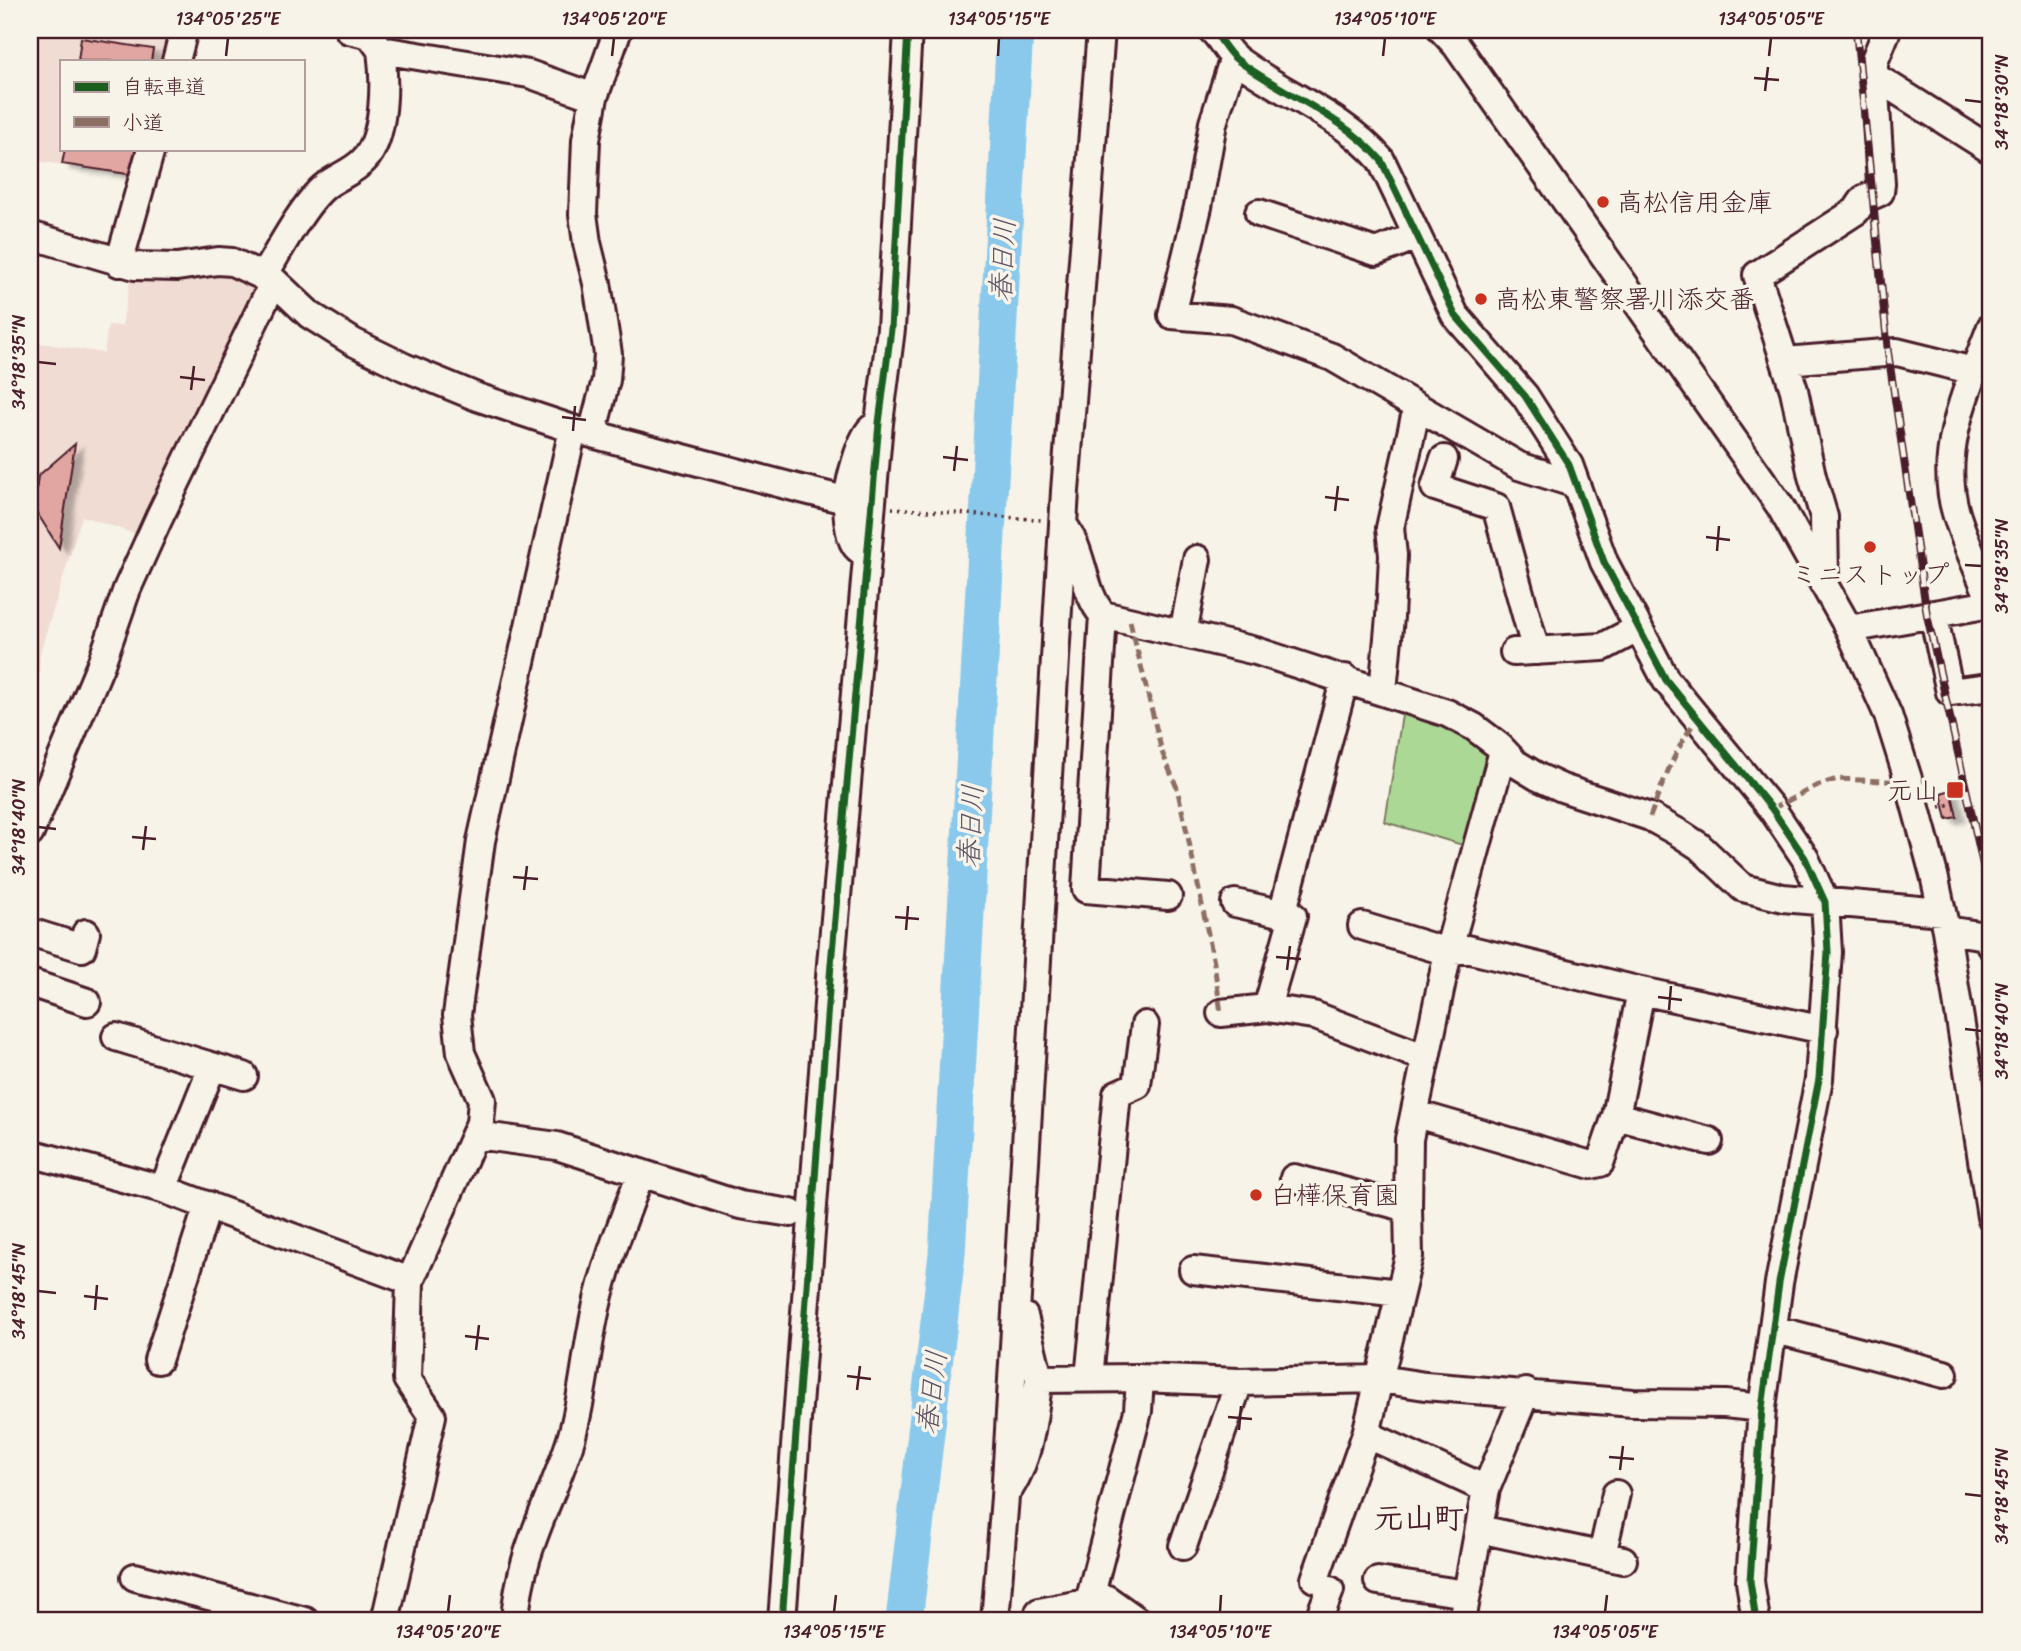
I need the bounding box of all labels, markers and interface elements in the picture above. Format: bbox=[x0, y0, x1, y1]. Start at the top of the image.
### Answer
text: 134°05'25"E bbox=[176, 3, 281, 35]
text: 134°05'20"E bbox=[562, 3, 667, 35]
text: 134°05'15"E bbox=[948, 3, 1051, 35]
text: 134°05'10"E bbox=[1334, 3, 1437, 35]
text: 134°05'05"E bbox=[1718, 3, 1825, 35]
text: 34°18'30"N bbox=[1986, 54, 2018, 150]
legend bbox=[60, 60, 304, 150]
text: 自転車道 bbox=[122, 68, 206, 106]
text: 小道 bbox=[122, 104, 164, 142]
place label: 高松信用金庫 bbox=[1617, 179, 1773, 225]
marker: 高松信用金庫 bbox=[1595, 194, 1611, 210]
water label: 春日川 bbox=[976, 217, 1029, 303]
place label: 高松東警察署川添交番 bbox=[1495, 276, 1755, 322]
marker: 高松東警察署川添交番 bbox=[1473, 291, 1489, 307]
text: 34°18'35"N bbox=[3, 314, 35, 409]
text: 34°18'35"N bbox=[1986, 518, 2018, 613]
marker: ミニストップ bbox=[1862, 539, 1878, 555]
place label: ミニストップ bbox=[1791, 551, 1949, 597]
place label: 元山 bbox=[1887, 767, 1939, 813]
text: 34°18'40"N bbox=[3, 778, 35, 875]
marker: 元山 bbox=[1945, 780, 1965, 800]
water label: 春日川 bbox=[944, 783, 997, 869]
text: 34°18'40"N bbox=[1986, 982, 2018, 1079]
place label: 白樺保育園 bbox=[1270, 1172, 1400, 1218]
marker: 白樺保育園 bbox=[1248, 1187, 1264, 1203]
text: 34°18'45"N bbox=[3, 1242, 35, 1339]
water label: 春日川 bbox=[902, 1347, 961, 1437]
text: 34°18'45"N bbox=[1986, 1447, 2018, 1544]
district label: 元山町 bbox=[1374, 1491, 1464, 1545]
text: 134°05'20"E bbox=[396, 1616, 501, 1648]
text: 134°05'15"E bbox=[783, 1616, 886, 1648]
text: 134°05'10"E bbox=[1169, 1616, 1272, 1648]
text: 134°05'05"E bbox=[1552, 1616, 1659, 1648]

